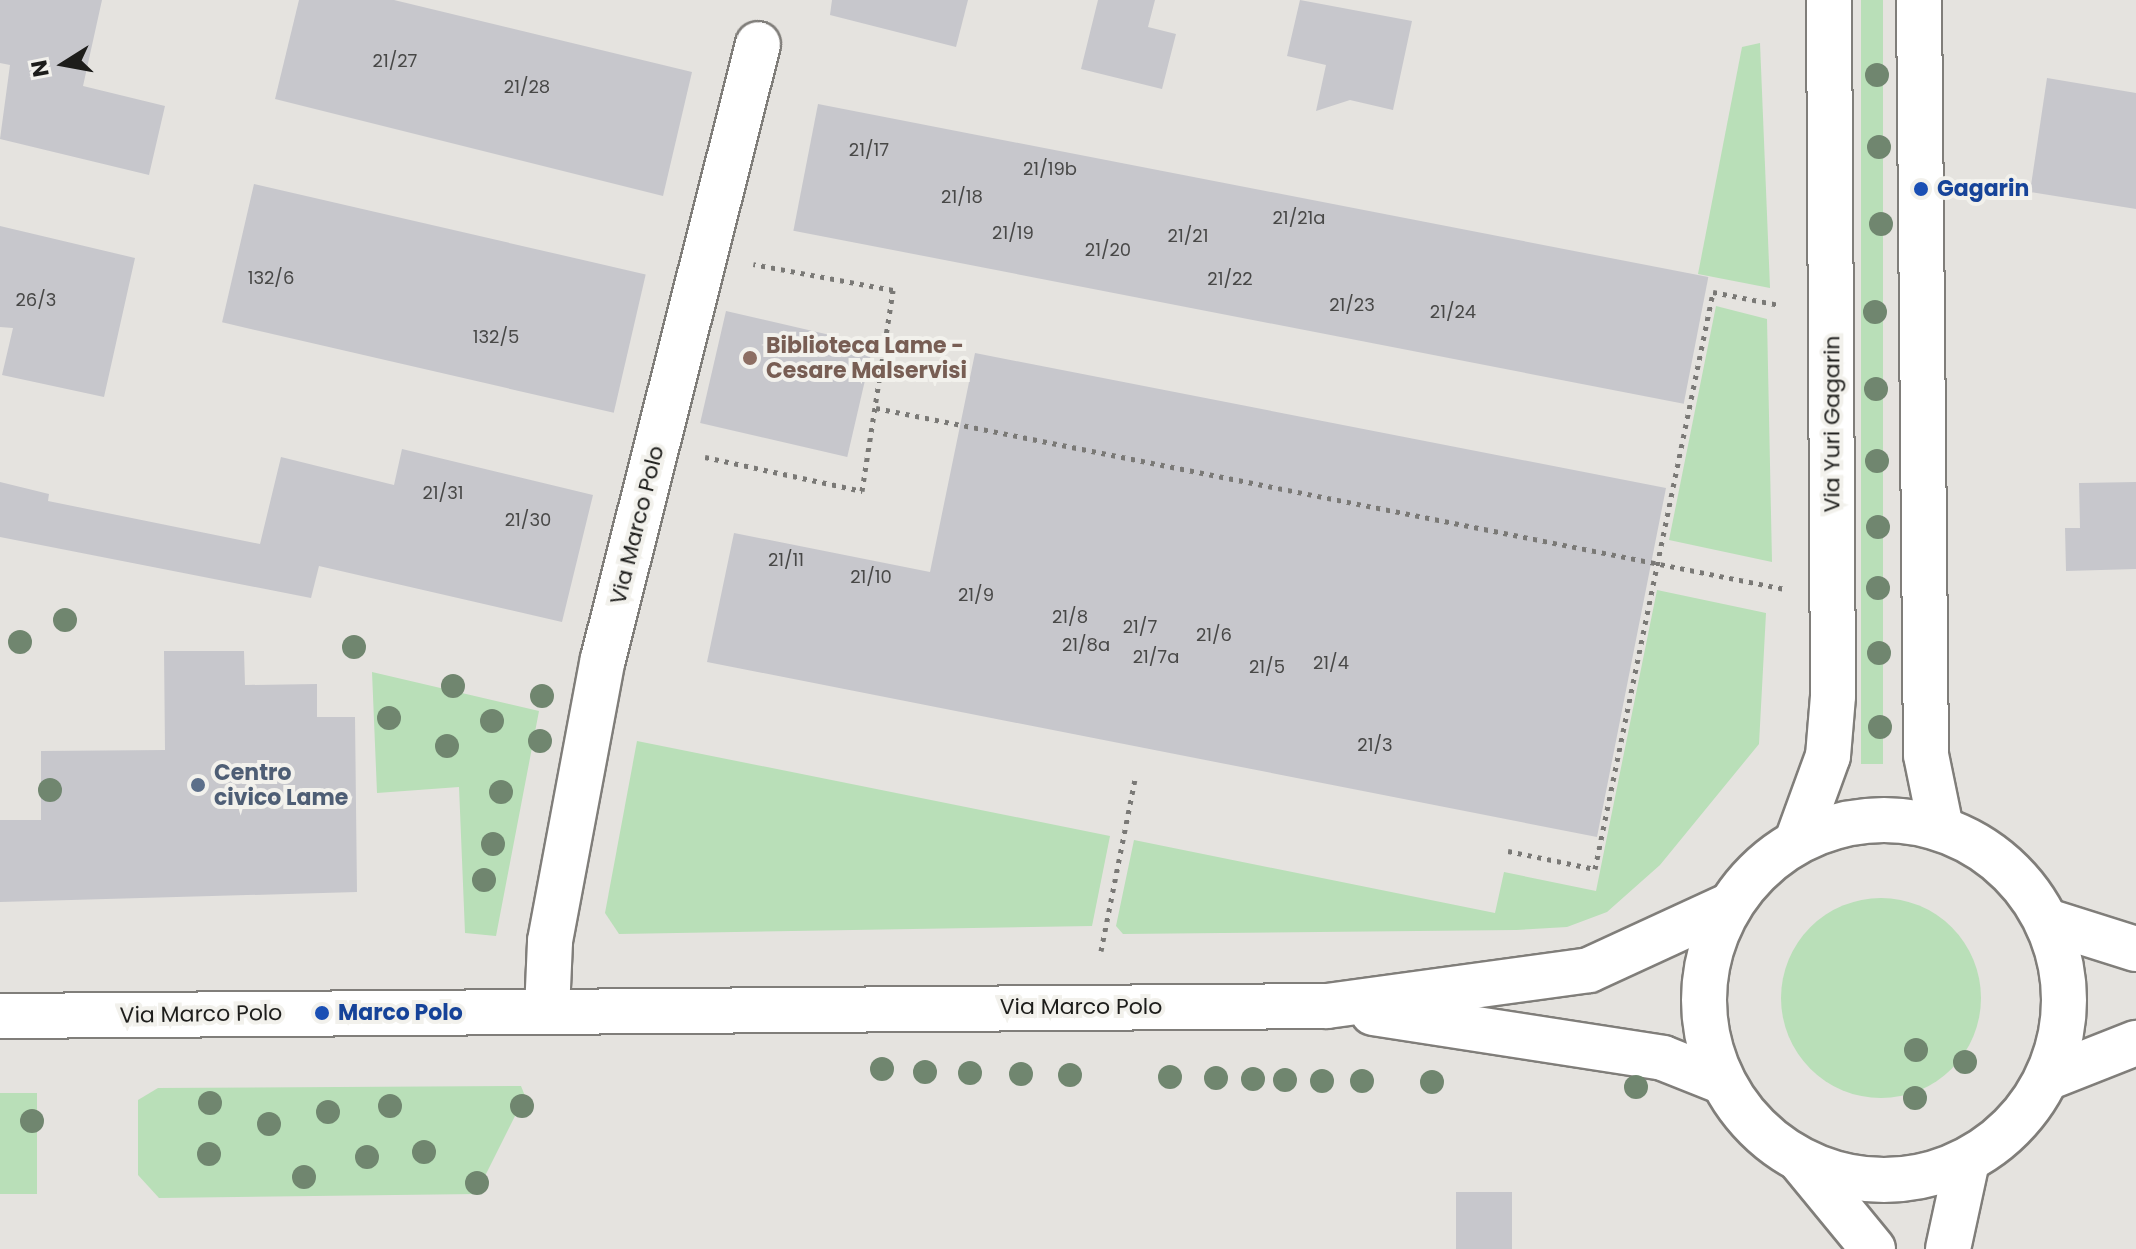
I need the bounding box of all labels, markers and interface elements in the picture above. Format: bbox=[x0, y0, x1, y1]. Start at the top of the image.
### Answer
north arrow bbox=[24, 24, 104, 104]
house number: 21/27 bbox=[373, 50, 417, 72]
text: N bbox=[23, 58, 57, 80]
house number: 21/28 bbox=[504, 76, 550, 98]
house number: 21/17 bbox=[849, 139, 889, 161]
house number: 21/19b bbox=[1023, 158, 1077, 180]
place label: Gagarin bbox=[1937, 176, 2029, 202]
marker: Gagarin bbox=[1912, 180, 1930, 198]
house number: 21/18 bbox=[941, 186, 983, 208]
house number: 21/21a bbox=[1273, 207, 1325, 229]
house number: 21/19 bbox=[992, 222, 1034, 244]
house number: 21/21 bbox=[1168, 225, 1208, 247]
house number: 21/20 bbox=[1085, 239, 1131, 261]
house number: 132/6 bbox=[248, 267, 294, 289]
house number: 21/22 bbox=[1207, 268, 1253, 290]
house number: 26/3 bbox=[16, 289, 56, 311]
house number: 21/23 bbox=[1329, 294, 1375, 316]
house number: 21/24 bbox=[1430, 301, 1476, 323]
house number: 132/5 bbox=[473, 326, 519, 348]
place label: Biblioteca Lame - Cesare Malservisi bbox=[766, 332, 967, 384]
street label: Via Yuri Gagarin bbox=[1819, 336, 1845, 512]
marker: Biblioteca Lame - Cesare Malservisi bbox=[741, 349, 759, 367]
street label: Via Marco Polo bbox=[605, 443, 669, 607]
house number: 21/31 bbox=[422, 482, 464, 504]
house number: 21/30 bbox=[505, 509, 551, 531]
house number: 21/11 bbox=[768, 549, 804, 571]
house number: 21/10 bbox=[850, 566, 892, 588]
house number: 21/9 bbox=[958, 584, 994, 606]
house number: 21/8 bbox=[1052, 606, 1088, 628]
house number: 21/7 bbox=[1123, 616, 1157, 638]
house number: 21/6 bbox=[1196, 624, 1232, 646]
house number: 21/8a bbox=[1062, 634, 1110, 656]
house number: 21/7a bbox=[1133, 646, 1179, 668]
house number: 21/4 bbox=[1313, 652, 1349, 674]
house number: 21/5 bbox=[1249, 656, 1285, 678]
house number: 21/3 bbox=[1357, 734, 1393, 756]
place label: Centro civico Lame bbox=[214, 759, 348, 810]
marker: Centro civico Lame bbox=[189, 776, 207, 794]
street label: Via Marco Polo bbox=[1000, 994, 1162, 1020]
street label: Via Marco Polo bbox=[119, 999, 283, 1029]
place label: Marco Polo bbox=[338, 1000, 463, 1026]
marker: Marco Polo bbox=[313, 1004, 331, 1022]

